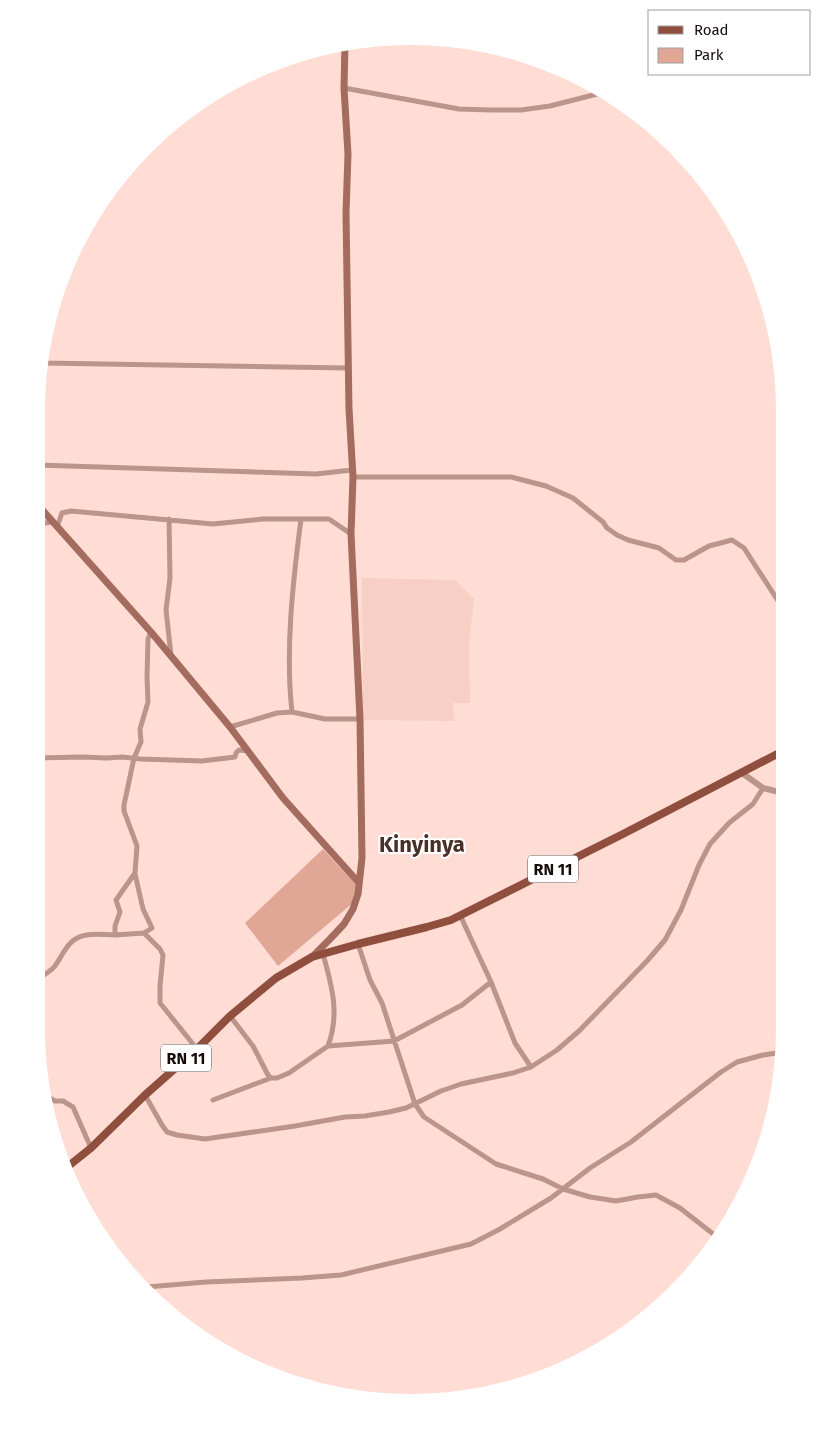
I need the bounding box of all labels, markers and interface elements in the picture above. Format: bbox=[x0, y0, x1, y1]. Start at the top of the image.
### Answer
legend bbox=[648, 10, 811, 75]
text: Road bbox=[694, 21, 729, 39]
text: Park bbox=[694, 46, 724, 64]
district label: Kinyinya bbox=[379, 831, 465, 858]
road number: RN 11 bbox=[528, 856, 578, 882]
road number: RN 11 bbox=[161, 1044, 211, 1072]

